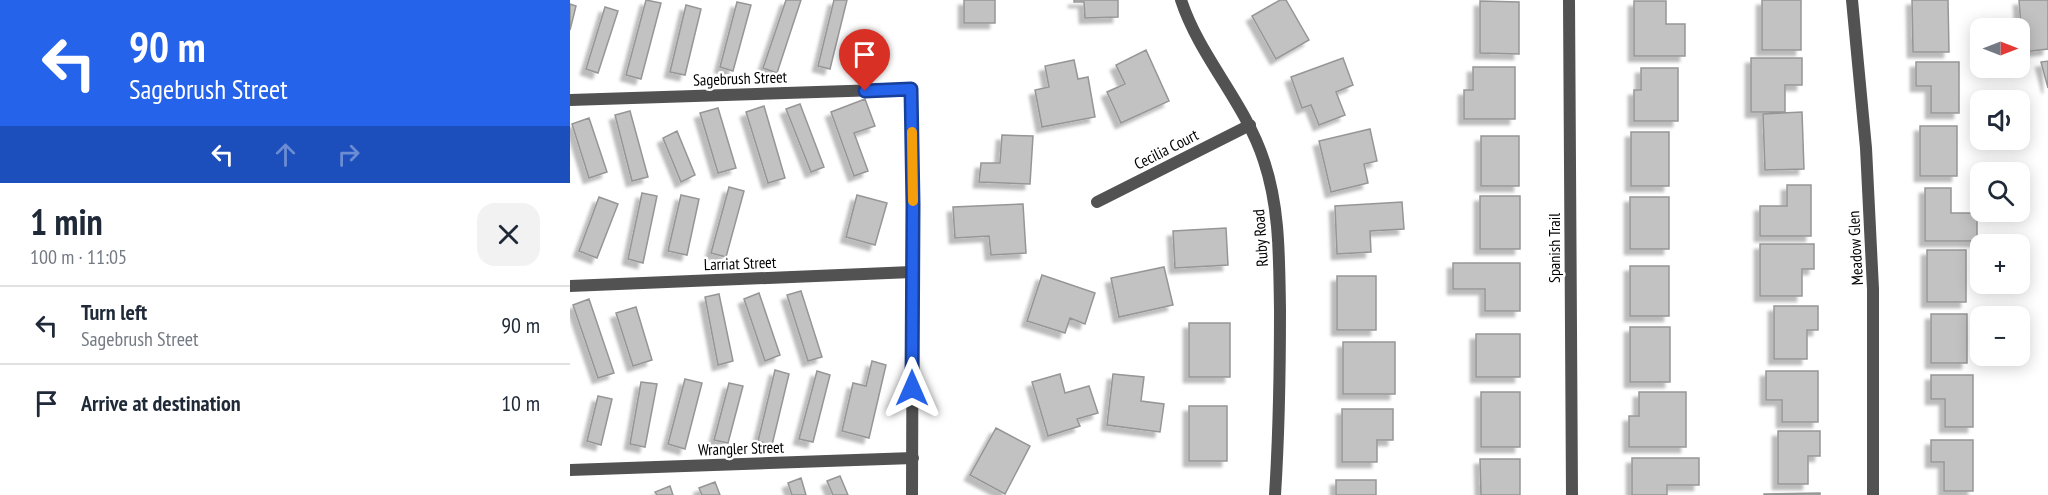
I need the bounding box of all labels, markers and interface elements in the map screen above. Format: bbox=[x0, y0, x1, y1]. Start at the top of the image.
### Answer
north arrow bbox=[1970, 18, 2030, 78]
map controls bbox=[1970, 18, 2030, 366]
text: 90 m bbox=[129, 19, 206, 74]
icon: left bbox=[30, 24, 108, 102]
pin bbox=[839, 29, 890, 91]
icon: arrive bbox=[848, 38, 881, 71]
street label: Sagebrush Street bbox=[693, 66, 788, 90]
text: Sagebrush Street bbox=[129, 72, 288, 106]
button: sound bbox=[1970, 90, 2030, 150]
street label: Cecilia Court bbox=[1131, 124, 1202, 174]
icon: left bbox=[206, 138, 239, 171]
icon: ahead bbox=[269, 138, 302, 171]
icon: right bbox=[332, 138, 365, 171]
button: search bbox=[1970, 162, 2030, 222]
text: 1 min bbox=[30, 198, 103, 245]
button: close bbox=[477, 203, 540, 266]
street label: Ruby Road bbox=[1248, 208, 1272, 267]
street label: Meadow Glen bbox=[1843, 210, 1867, 286]
street label: Spanish Trail bbox=[1544, 213, 1564, 283]
button: + bbox=[1970, 234, 2030, 294]
text: 100 m · 11:05 bbox=[30, 244, 127, 270]
street label: Larriat Street bbox=[703, 252, 777, 274]
text: Turn left bbox=[81, 298, 147, 326]
button: − bbox=[1970, 306, 2030, 366]
icon: left bbox=[30, 309, 63, 342]
text: 90 m bbox=[501, 311, 540, 339]
text: Sagebrush Street bbox=[81, 326, 199, 352]
position arrow bbox=[880, 356, 944, 420]
icon: arrive bbox=[30, 387, 63, 420]
text: Arrive at destination bbox=[81, 389, 241, 417]
text: 10 m bbox=[501, 389, 540, 417]
street label: Wrangler Street bbox=[698, 436, 785, 459]

